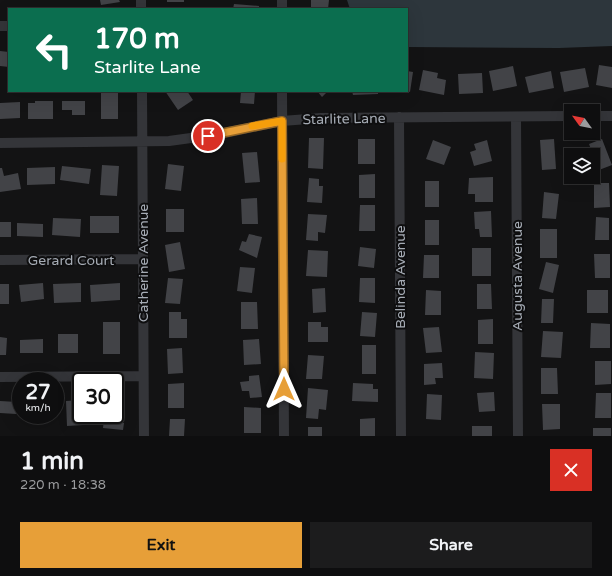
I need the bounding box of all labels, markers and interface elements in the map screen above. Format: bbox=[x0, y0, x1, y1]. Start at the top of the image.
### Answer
text: 170 m bbox=[94, 22, 180, 56]
icon: left bbox=[28, 24, 80, 76]
text: Starlite Lane bbox=[94, 56, 201, 78]
north arrow bbox=[564, 104, 600, 140]
map controls bbox=[564, 104, 600, 184]
street label: Starlite Lane bbox=[302, 110, 386, 128]
pin bbox=[191, 119, 225, 153]
icon: arrive bbox=[197, 125, 219, 147]
button: layers bbox=[564, 148, 600, 184]
street label: Catherine Avenue bbox=[135, 204, 152, 322]
street label: Augusta Avenue bbox=[509, 221, 526, 331]
street label: Belinda Avenue bbox=[392, 225, 409, 329]
street label: Gerard Court bbox=[28, 252, 115, 269]
position arrow bbox=[263, 368, 305, 410]
speed limit sign: 30 bbox=[72, 372, 124, 424]
text: 27 bbox=[25, 381, 51, 405]
text: km/h bbox=[25, 402, 51, 414]
text: 1 min bbox=[20, 447, 84, 476]
button: close bbox=[550, 449, 592, 491]
text: 220 m · 18:38 bbox=[20, 477, 106, 493]
button: Exit bbox=[20, 522, 302, 568]
button: Share bbox=[310, 522, 592, 568]

